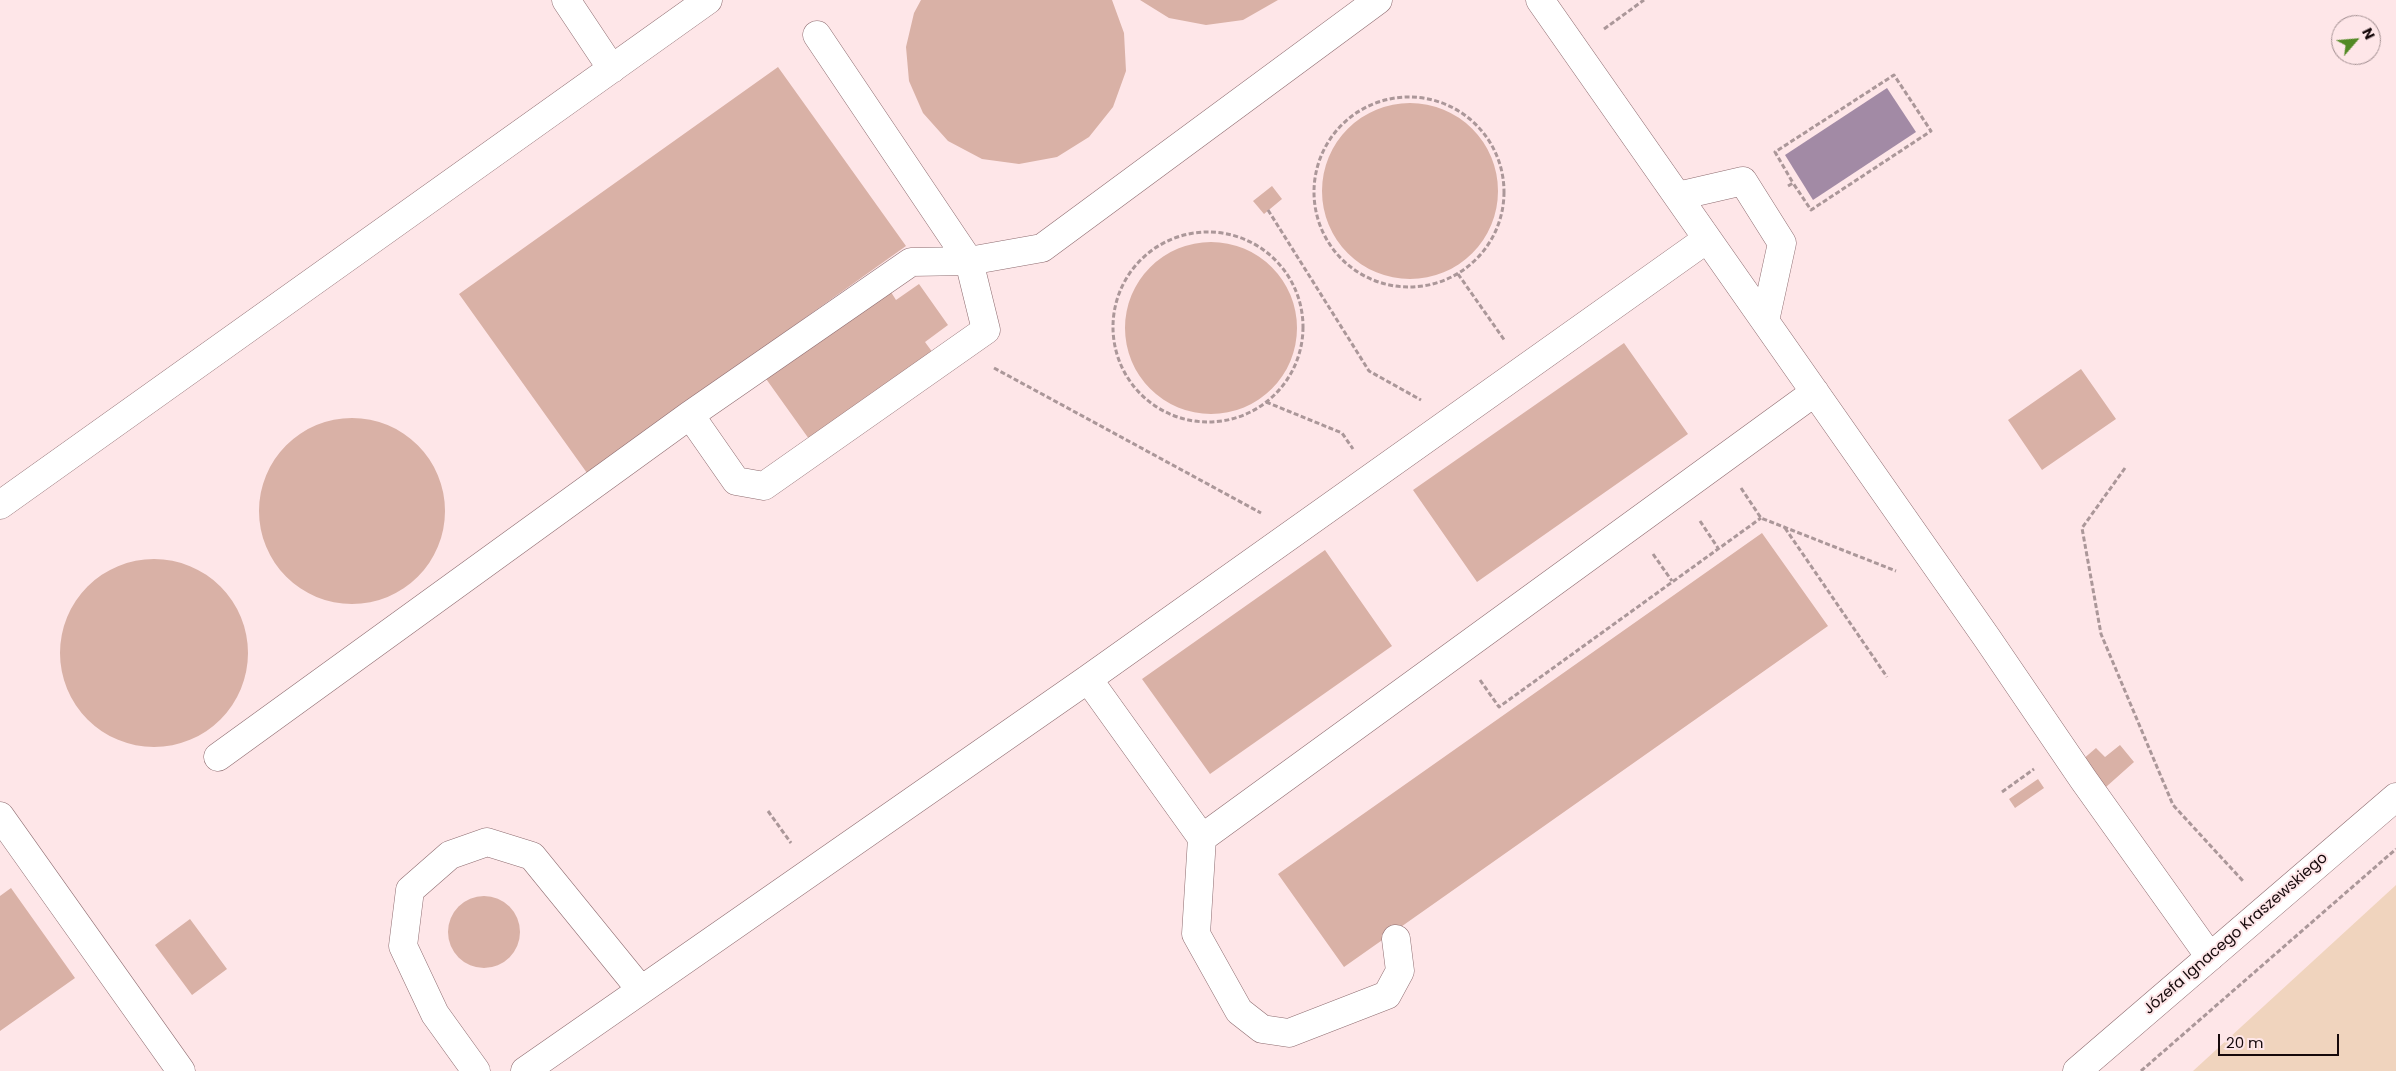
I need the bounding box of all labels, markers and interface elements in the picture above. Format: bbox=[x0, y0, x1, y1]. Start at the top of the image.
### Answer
north arrow bbox=[2331, 15, 2381, 65]
text: N bbox=[2357, 24, 2380, 43]
street label: Józefa Ignacego Kraszewskiego bbox=[2140, 849, 2332, 1019]
scale bar bbox=[2221, 1024, 2342, 1056]
text: 20 m bbox=[2226, 1032, 2264, 1053]

